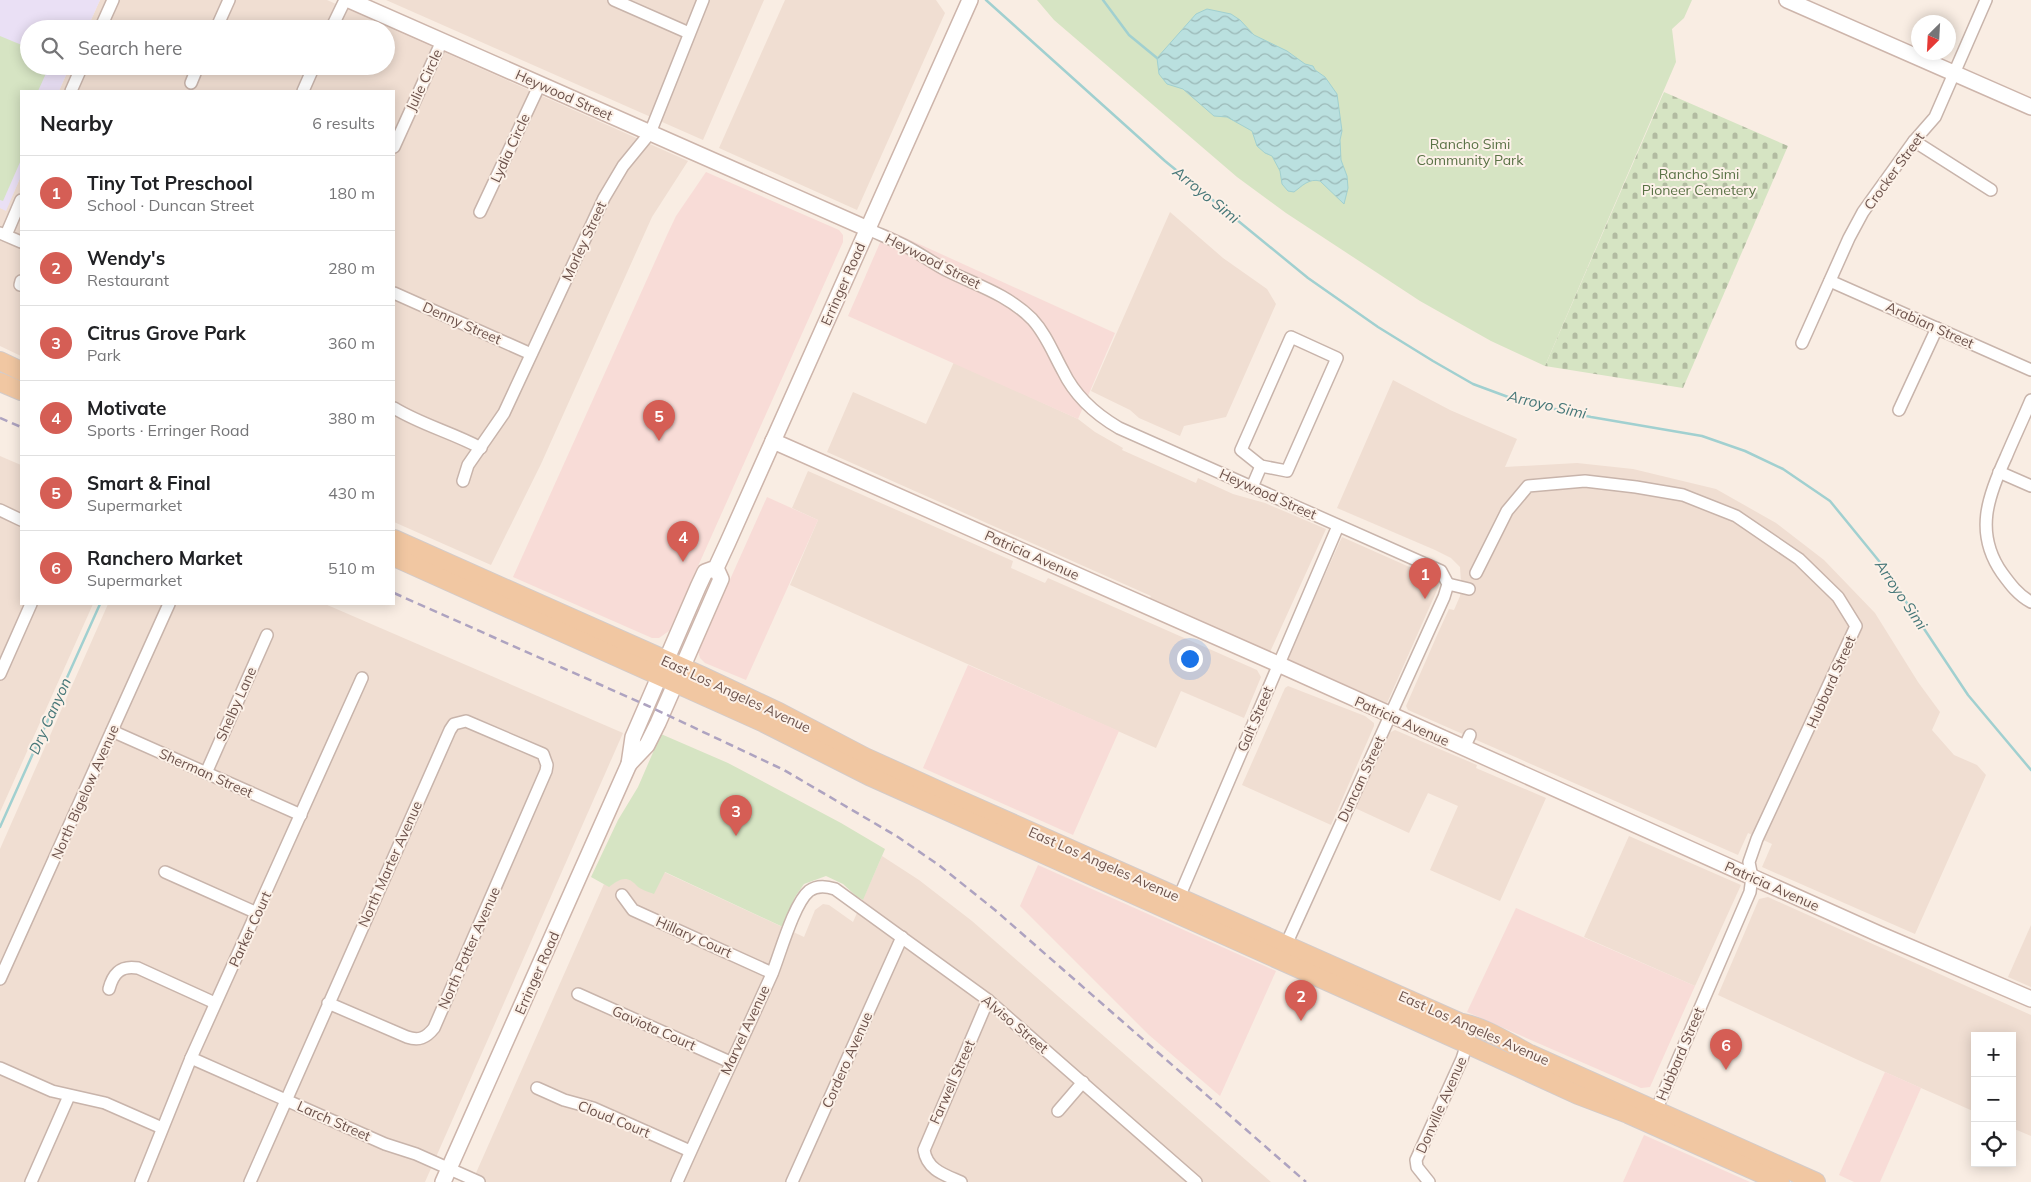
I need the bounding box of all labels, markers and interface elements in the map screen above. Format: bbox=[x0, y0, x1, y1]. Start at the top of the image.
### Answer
north arrow bbox=[1911, 15, 1956, 60]
search box bbox=[20, 20, 395, 75]
icon: search bbox=[38, 34, 66, 62]
text: Search here bbox=[78, 36, 182, 60]
street label: Julie Circle bbox=[402, 46, 446, 114]
street label: Heywood Street bbox=[513, 65, 616, 125]
text: Nearby bbox=[40, 110, 113, 136]
street label: Lydia Circle bbox=[486, 111, 534, 185]
text: 6 results bbox=[312, 113, 375, 133]
street label: Crocker Street bbox=[1860, 129, 1928, 213]
park label: Rancho Simi Community Park bbox=[1417, 135, 1524, 169]
water label: Arroyo Simi bbox=[1168, 161, 1244, 228]
park label: Rancho Simi Pioneer Cemetery bbox=[1642, 165, 1757, 199]
text: Tiny Tot Preschool bbox=[87, 171, 253, 195]
text: 1 bbox=[51, 183, 61, 203]
text: 180 m bbox=[328, 183, 375, 203]
text: School · Duncan Street bbox=[87, 195, 254, 215]
street label: Morley Street bbox=[558, 198, 610, 284]
street label: Heywood Street bbox=[882, 229, 984, 293]
street label: Erringer Road bbox=[817, 240, 869, 328]
text: Wendy's bbox=[87, 246, 165, 270]
text: 2 bbox=[51, 258, 61, 278]
text: 280 m bbox=[328, 258, 375, 278]
text: Restaurant bbox=[87, 270, 169, 290]
street label: Denny Street bbox=[420, 298, 504, 348]
street label: Arabian Street bbox=[1883, 298, 1977, 352]
text: Citrus Grove Park bbox=[87, 321, 246, 345]
text: 3 bbox=[51, 333, 61, 353]
text: 360 m bbox=[328, 333, 375, 353]
text: Park bbox=[87, 345, 121, 365]
water label: Arroyo Simi bbox=[1505, 386, 1589, 423]
text: Motivate bbox=[87, 396, 166, 420]
pin: 5 bbox=[643, 400, 675, 441]
text: 4 bbox=[51, 408, 61, 428]
text: 380 m bbox=[328, 408, 375, 428]
text: Sports · Erringer Road bbox=[87, 420, 249, 440]
street label: Heywood Street bbox=[1217, 464, 1320, 524]
text: Smart & Final bbox=[87, 471, 211, 495]
text: 5 bbox=[51, 483, 61, 503]
text: 430 m bbox=[328, 483, 375, 503]
text: Supermarket bbox=[87, 495, 182, 515]
pin: 4 bbox=[667, 521, 699, 562]
street label: Patricia Avenue bbox=[982, 526, 1082, 584]
text: Ranchero Market bbox=[87, 546, 242, 570]
water label: Arroyo Simi bbox=[1871, 555, 1932, 634]
text: 6 bbox=[51, 558, 61, 578]
text: 510 m bbox=[328, 558, 375, 578]
pin: 1 bbox=[1409, 558, 1441, 599]
text: Supermarket bbox=[87, 570, 182, 590]
street label: Hubbard Street bbox=[1802, 633, 1860, 731]
your location bbox=[1177, 646, 1203, 672]
street label: East Los Angeles Avenue bbox=[658, 651, 814, 737]
street label: Shelby Lane bbox=[212, 664, 260, 744]
water label: Dry Canyon bbox=[24, 674, 75, 757]
street label: Galt Street bbox=[1233, 684, 1277, 754]
street label: Patricia Avenue bbox=[1352, 692, 1452, 750]
street label: North Bigelow Avenue bbox=[47, 722, 123, 862]
street label: Duncan Street bbox=[1333, 733, 1389, 825]
street label: Sherman Street bbox=[156, 744, 256, 802]
pin: 3 bbox=[720, 795, 752, 836]
street label: North Marter Avenue bbox=[354, 798, 426, 930]
street label: East Los Angeles Avenue bbox=[1026, 823, 1182, 905]
street label: Patricia Avenue bbox=[1722, 857, 1822, 915]
street label: North Potter Avenue bbox=[434, 884, 504, 1012]
street label: Parker Court bbox=[225, 888, 275, 970]
street label: Hillary Court bbox=[653, 912, 735, 962]
street label: Erringer Road bbox=[511, 929, 563, 1017]
pin: 2 bbox=[1285, 980, 1317, 1021]
street label: Marvel Avenue bbox=[716, 982, 774, 1078]
street label: East Los Angeles Avenue bbox=[1396, 987, 1552, 1069]
street label: Alviso Street bbox=[978, 991, 1052, 1057]
street label: Gaviota Court bbox=[609, 1002, 699, 1055]
street label: Hubbard Street bbox=[1652, 1004, 1708, 1103]
street label: Cordero Avenue bbox=[818, 1009, 876, 1111]
pin: 6 bbox=[1710, 1029, 1742, 1070]
map controls bbox=[1971, 1032, 2016, 1167]
button: + bbox=[1971, 1032, 2016, 1077]
street label: Farwell Street bbox=[925, 1037, 979, 1127]
street label: Donville Avenue bbox=[1412, 1054, 1470, 1156]
button: − bbox=[1971, 1077, 2016, 1122]
street label: Cloud Court bbox=[575, 1096, 653, 1142]
street label: Larch Street bbox=[294, 1097, 374, 1145]
button: locate bbox=[1971, 1122, 2016, 1167]

